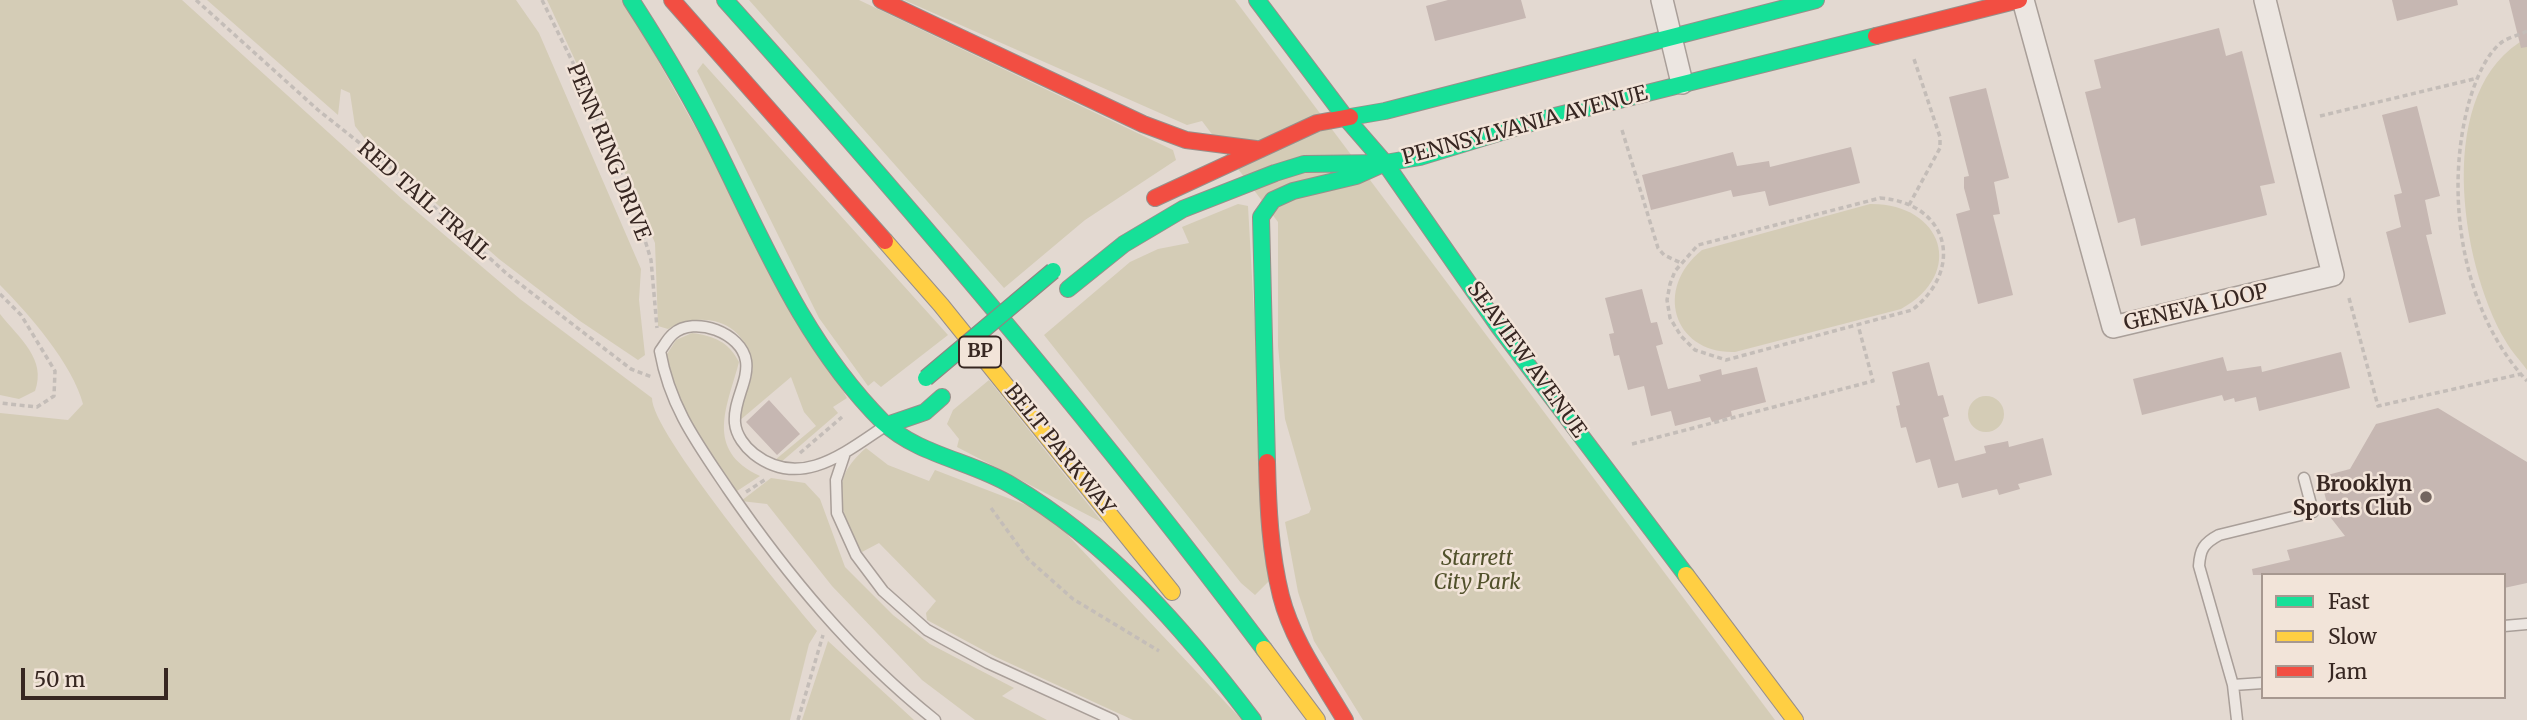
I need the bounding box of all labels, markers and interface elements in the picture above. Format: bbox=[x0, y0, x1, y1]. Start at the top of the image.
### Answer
street label: PENN RING DRIVE bbox=[561, 60, 655, 244]
street label: PENNSYLVANIA AVENUE bbox=[1400, 81, 1650, 171]
street label: RED TAIL TRAIL bbox=[352, 136, 496, 266]
street label: SEAVIEW AVENUE bbox=[1461, 277, 1591, 443]
street label: GENEVA LOOP bbox=[2122, 279, 2270, 337]
road number: BP bbox=[959, 336, 1001, 368]
street label: BELT PARKWAY bbox=[999, 380, 1119, 520]
place label: Brooklyn Sports Club bbox=[2293, 472, 2412, 522]
marker: Brooklyn Sports Club bbox=[2418, 489, 2434, 505]
park label: Starrett City Park bbox=[1433, 546, 1521, 596]
legend bbox=[2261, 573, 2506, 699]
text: Fast bbox=[2328, 588, 2370, 615]
text: Slow bbox=[2328, 623, 2377, 650]
scale bar bbox=[24, 654, 172, 698]
text: Jam bbox=[2328, 658, 2367, 685]
text: 50 m bbox=[34, 666, 85, 693]

